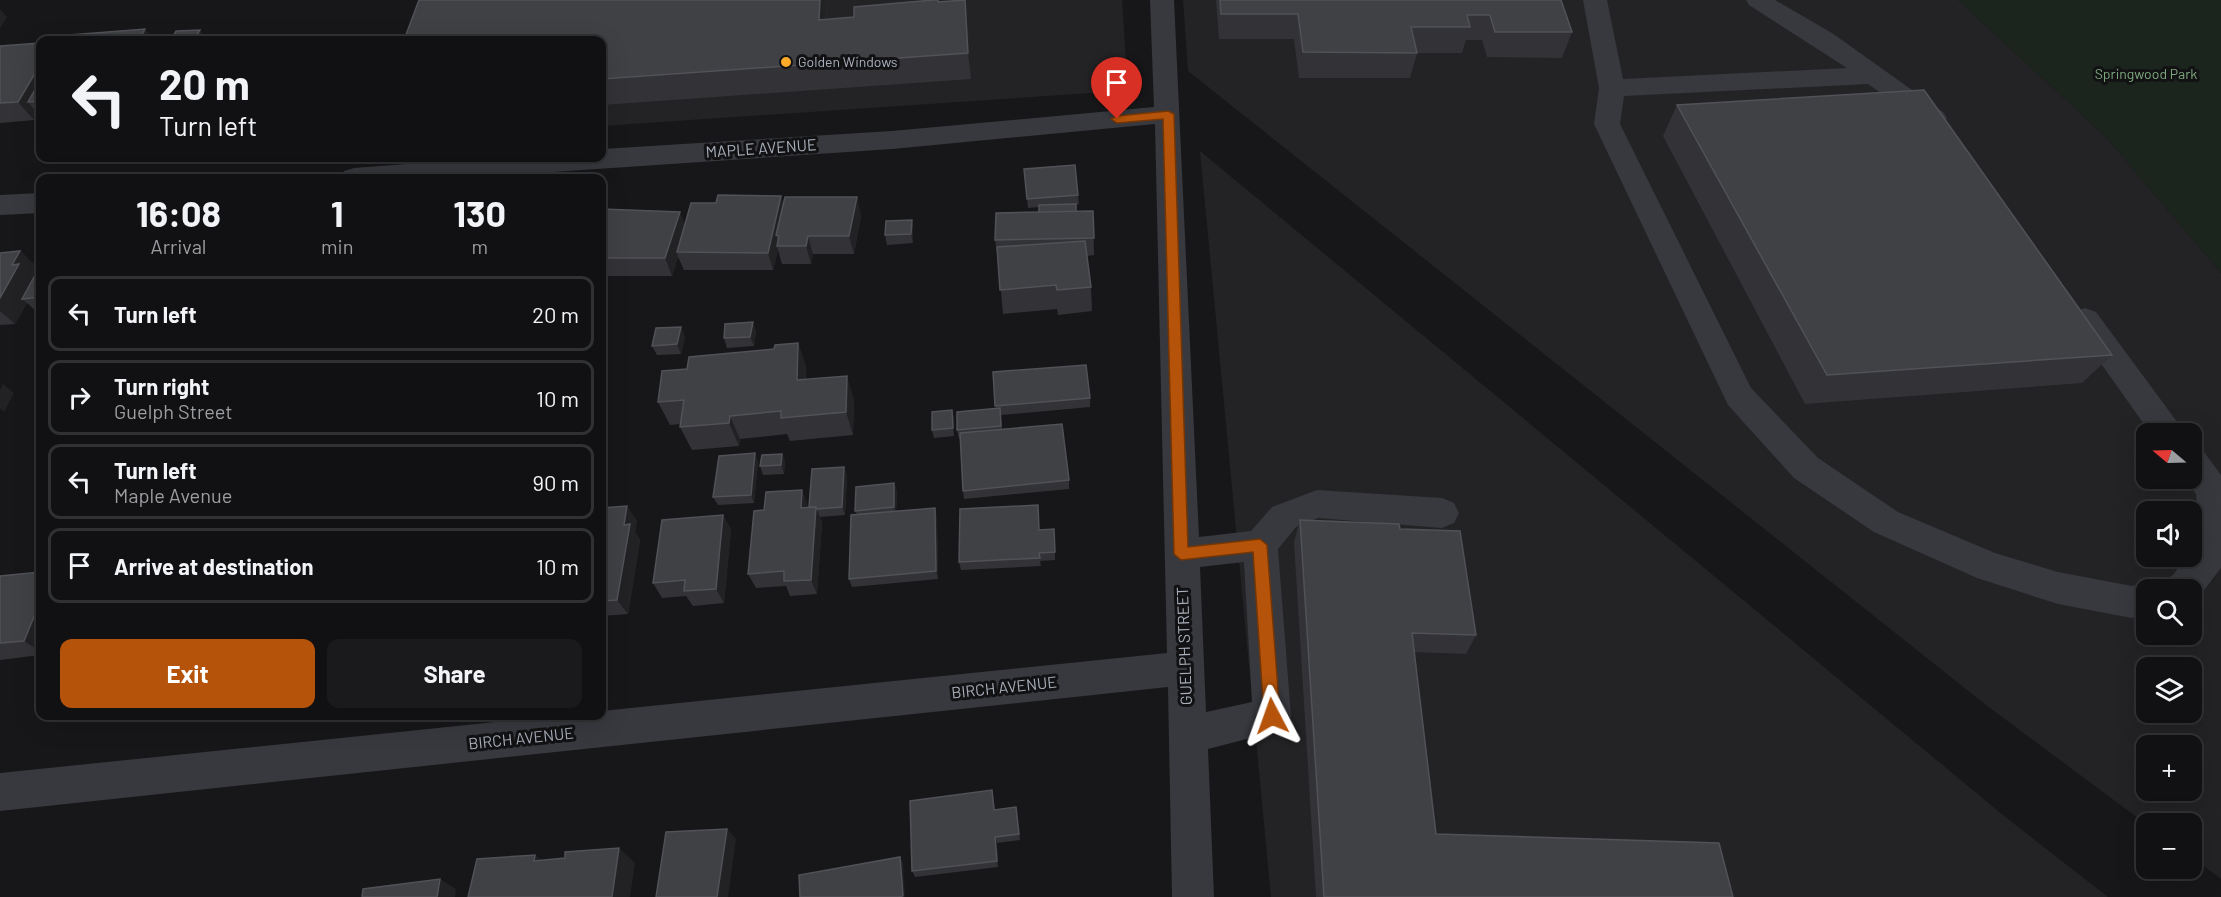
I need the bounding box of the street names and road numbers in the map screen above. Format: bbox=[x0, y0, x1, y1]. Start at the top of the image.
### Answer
street label: MAPLE AVENUE bbox=[705, 134, 817, 161]
street label: GUELPH STREET bbox=[1172, 586, 1195, 706]
street label: BIRCH AVENUE bbox=[950, 672, 1058, 701]
street label: BIRCH AVENUE bbox=[467, 723, 575, 752]

